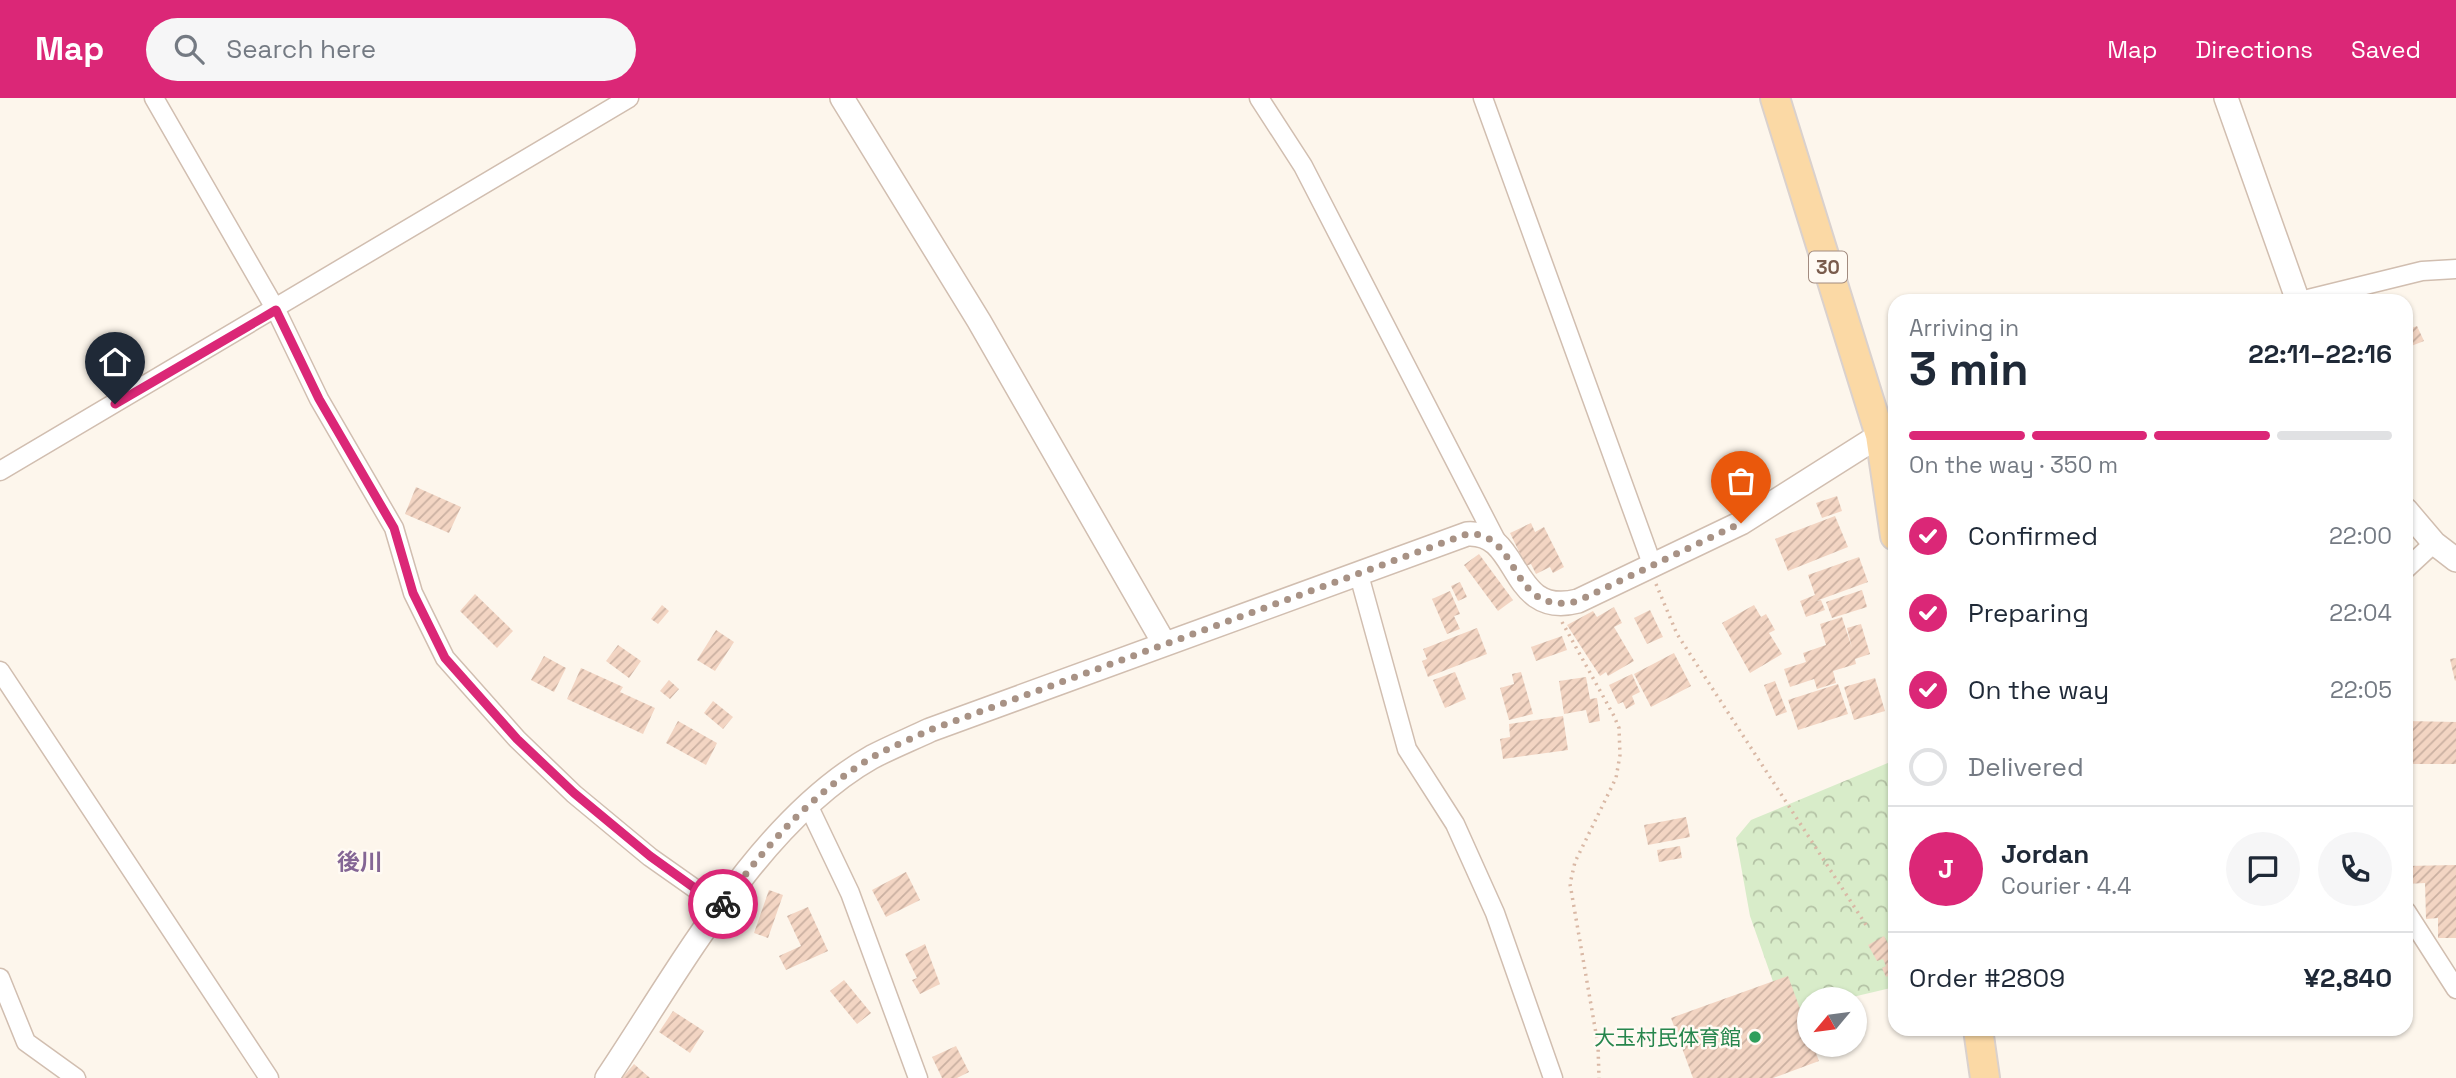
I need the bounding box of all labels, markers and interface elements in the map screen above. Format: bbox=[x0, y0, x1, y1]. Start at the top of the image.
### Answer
search box bbox=[146, 18, 636, 81]
text: Map bbox=[35, 28, 104, 70]
icon: search bbox=[170, 30, 208, 68]
text: Search here bbox=[226, 32, 376, 66]
text: Map bbox=[2107, 34, 2157, 65]
text: Directions bbox=[2195, 34, 2313, 65]
text: Saved bbox=[2351, 34, 2421, 65]
road number: 30 bbox=[1809, 252, 1847, 282]
text: Arriving in bbox=[1909, 313, 2019, 343]
pin bbox=[85, 332, 145, 404]
text: 22:11–22:16 bbox=[2248, 337, 2392, 371]
text: 3 min bbox=[1909, 340, 2029, 398]
icon: home bbox=[96, 343, 134, 381]
text: On the way · 350 m bbox=[1909, 450, 2118, 480]
pin bbox=[1711, 451, 1771, 523]
icon: bag bbox=[1722, 462, 1760, 500]
icon: check bbox=[1909, 517, 1947, 555]
text: Confirmed bbox=[1968, 519, 2098, 553]
text: 22:00 bbox=[2329, 521, 2392, 551]
icon: check bbox=[1909, 594, 1947, 632]
text: Preparing bbox=[1968, 596, 2089, 630]
text: 22:04 bbox=[2329, 598, 2392, 628]
icon: check bbox=[1909, 671, 1947, 709]
text: On the way bbox=[1968, 673, 2109, 707]
text: 22:05 bbox=[2330, 675, 2392, 705]
text: Delivered bbox=[1968, 750, 2084, 784]
button: chat bbox=[2226, 832, 2300, 906]
button: phone bbox=[2318, 832, 2392, 906]
text: Jordan bbox=[2001, 837, 2089, 871]
district label: 後川 bbox=[337, 847, 383, 877]
text: J bbox=[1938, 852, 1954, 886]
courier bbox=[688, 869, 758, 939]
text: Courier · 4.4 bbox=[2001, 871, 2131, 901]
icon: bike bbox=[704, 885, 742, 923]
text: Order #2809 bbox=[1909, 961, 2065, 995]
text: ¥2,840 bbox=[2304, 961, 2392, 995]
north arrow bbox=[1797, 987, 1867, 1057]
map controls bbox=[1797, 987, 1867, 1057]
place label: 大玉村民体育館 bbox=[1594, 1024, 1741, 1051]
marker: 大玉村民体育館 bbox=[1747, 1029, 1763, 1045]

